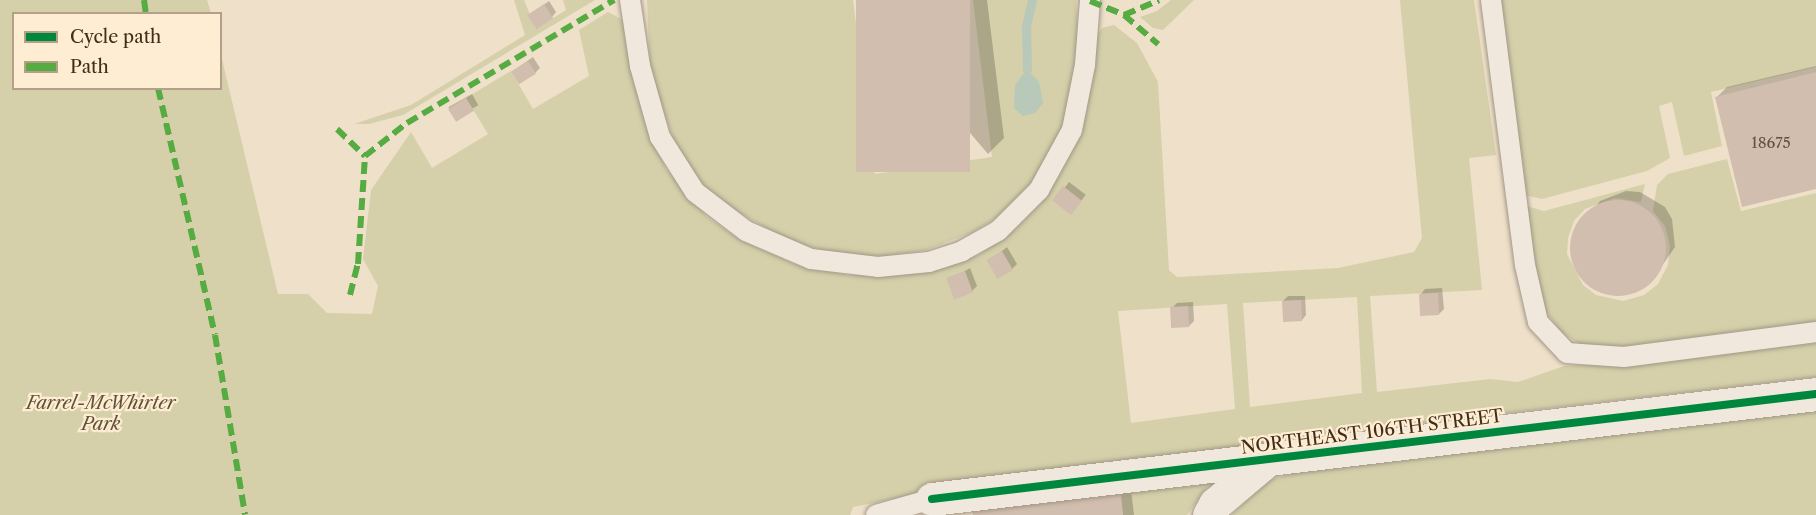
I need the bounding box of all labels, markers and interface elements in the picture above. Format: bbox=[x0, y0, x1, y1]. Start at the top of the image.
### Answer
legend bbox=[12, 12, 222, 90]
text: Cycle path bbox=[70, 26, 161, 48]
text: Path bbox=[70, 56, 109, 78]
house number: 18675 bbox=[1751, 134, 1791, 152]
park label: Farrel-McWhirter Park bbox=[26, 393, 176, 436]
street label: NORTHEAST 106TH STREET bbox=[1239, 405, 1505, 459]

